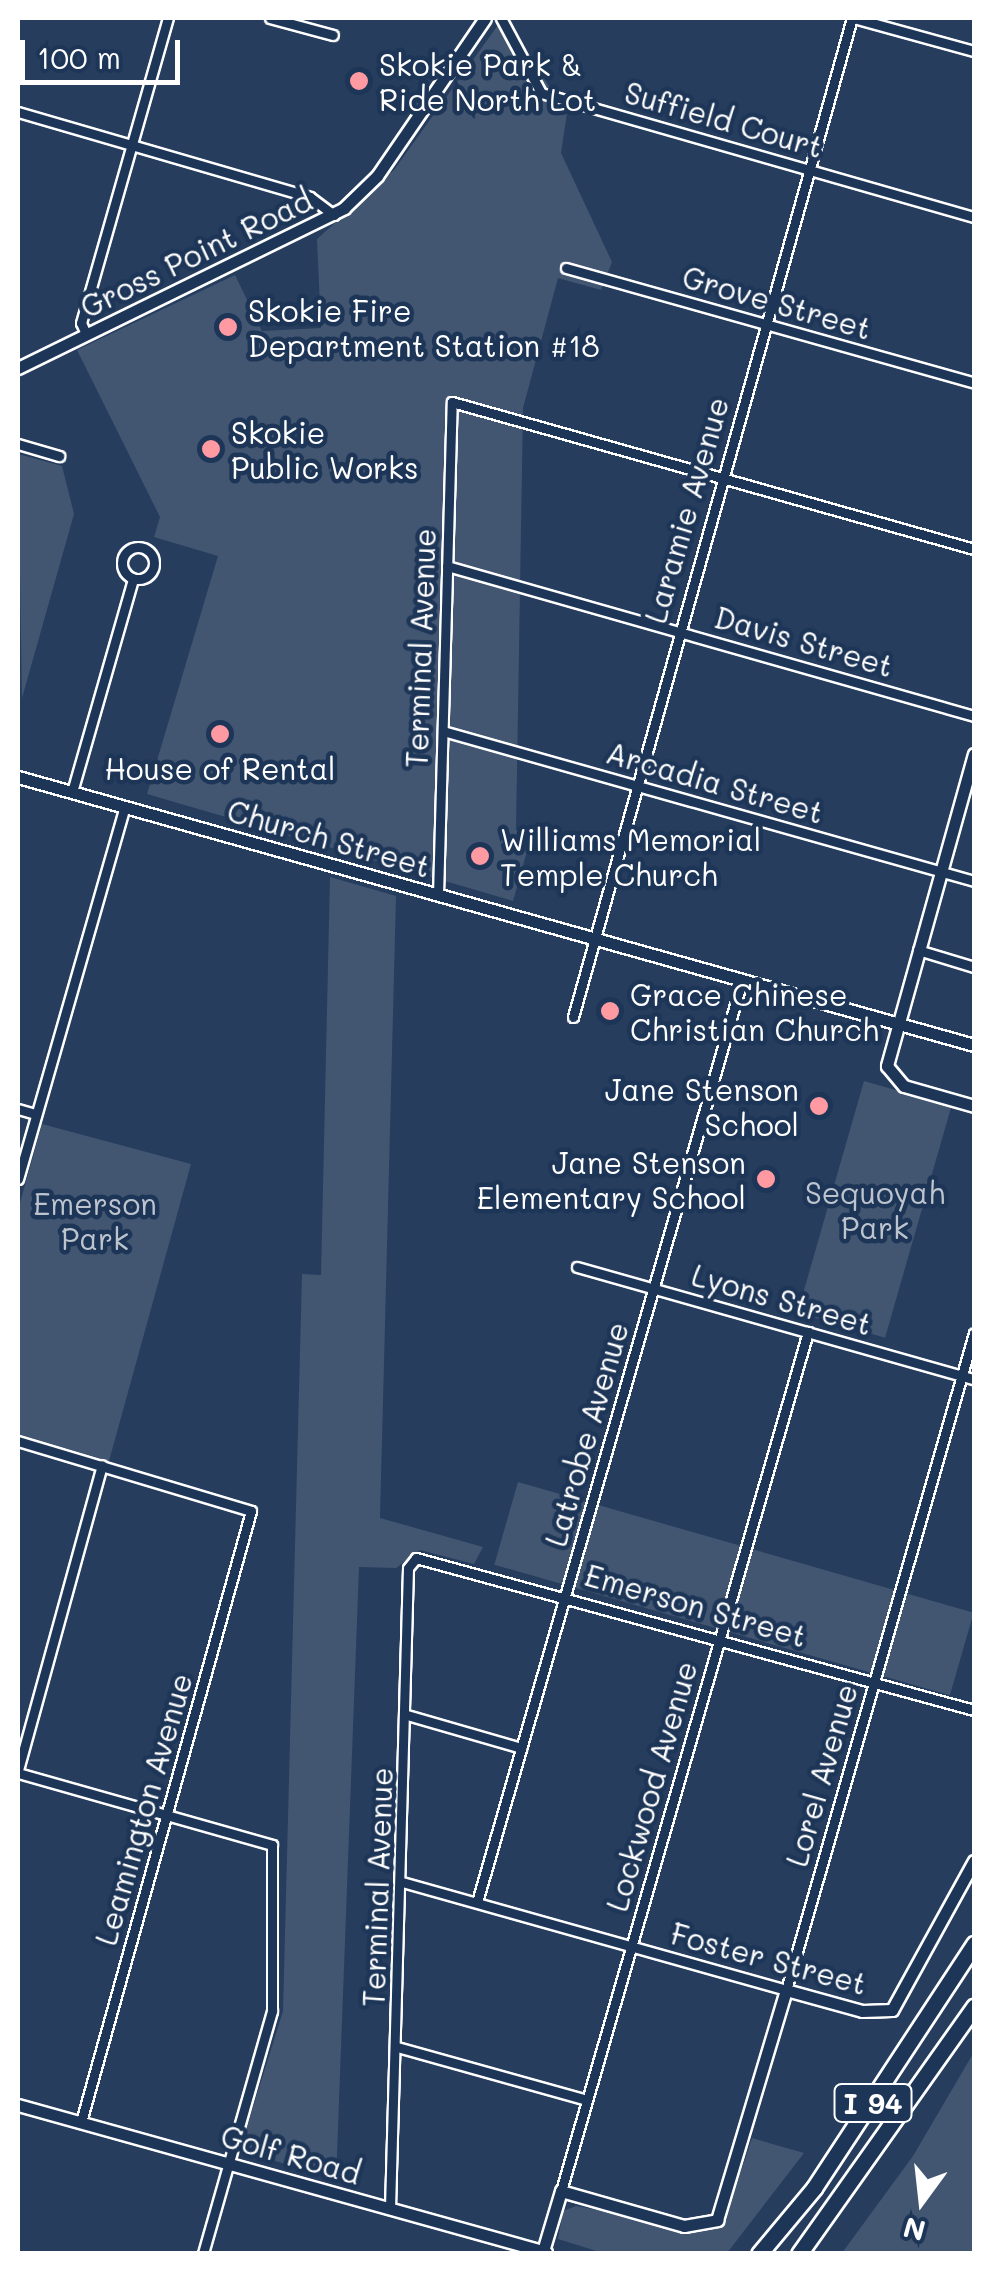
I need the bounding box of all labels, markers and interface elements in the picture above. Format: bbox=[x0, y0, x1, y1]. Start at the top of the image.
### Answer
scale bar bbox=[25, 20, 185, 82]
text: 100 m bbox=[37, 37, 121, 77]
place label: Skokie Park & Ride North Lot bbox=[379, 46, 596, 116]
marker: Skokie Park & Ride North Lot bbox=[348, 70, 370, 92]
street label: Suffield Court bbox=[621, 74, 827, 164]
street label: Gross Point Road bbox=[74, 181, 318, 325]
street label: Grove Street bbox=[679, 258, 875, 346]
place label: Skokie Fire Department Station #18 bbox=[248, 292, 600, 362]
marker: Skokie Fire Department Station #18 bbox=[217, 316, 239, 338]
street label: Laramie Avenue bbox=[637, 393, 735, 627]
place label: Skokie Public Works bbox=[231, 414, 418, 484]
marker: Skokie Public Works bbox=[200, 438, 222, 460]
street label: Terminal Avenue bbox=[398, 528, 442, 768]
street label: Davis Street bbox=[711, 598, 897, 684]
marker: House of Rental bbox=[209, 723, 231, 745]
street label: Arcadia Street bbox=[602, 734, 828, 830]
place label: House of Rental bbox=[104, 750, 336, 786]
street label: Church Street bbox=[223, 792, 435, 884]
place label: Williams Memorial Temple Church bbox=[500, 821, 761, 892]
marker: Williams Memorial Temple Church bbox=[469, 845, 491, 867]
place label: Grace Chinese Christian Church bbox=[630, 976, 879, 1046]
marker: Grace Chinese Christian Church bbox=[599, 1000, 621, 1022]
place label: Jane Stenson School bbox=[605, 1071, 799, 1142]
marker: Jane Stenson School bbox=[808, 1095, 830, 1117]
place label: Jane Stenson Elementary School bbox=[477, 1144, 746, 1214]
marker: Jane Stenson Elementary School bbox=[755, 1168, 777, 1190]
park label: Sequoyah Park bbox=[805, 1174, 945, 1244]
park label: Emerson Park bbox=[33, 1185, 157, 1256]
street label: Lyons Street bbox=[688, 1256, 876, 1342]
street label: Latrobe Avenue bbox=[537, 1318, 635, 1550]
street label: Emerson Street bbox=[581, 1556, 811, 1654]
street label: Lockwood Avenue bbox=[598, 1657, 704, 1915]
street label: Leamington Avenue bbox=[87, 1669, 199, 1949]
street label: Lorel Avenue bbox=[778, 1680, 864, 1870]
street label: Terminal Avenue bbox=[355, 1767, 399, 2007]
street label: Foster Street bbox=[667, 1915, 871, 2001]
road number: I 94 bbox=[833, 2080, 913, 2126]
street label: Golf Road bbox=[217, 2117, 365, 2191]
north arrow bbox=[872, 2151, 972, 2251]
text: N bbox=[899, 2210, 929, 2250]

